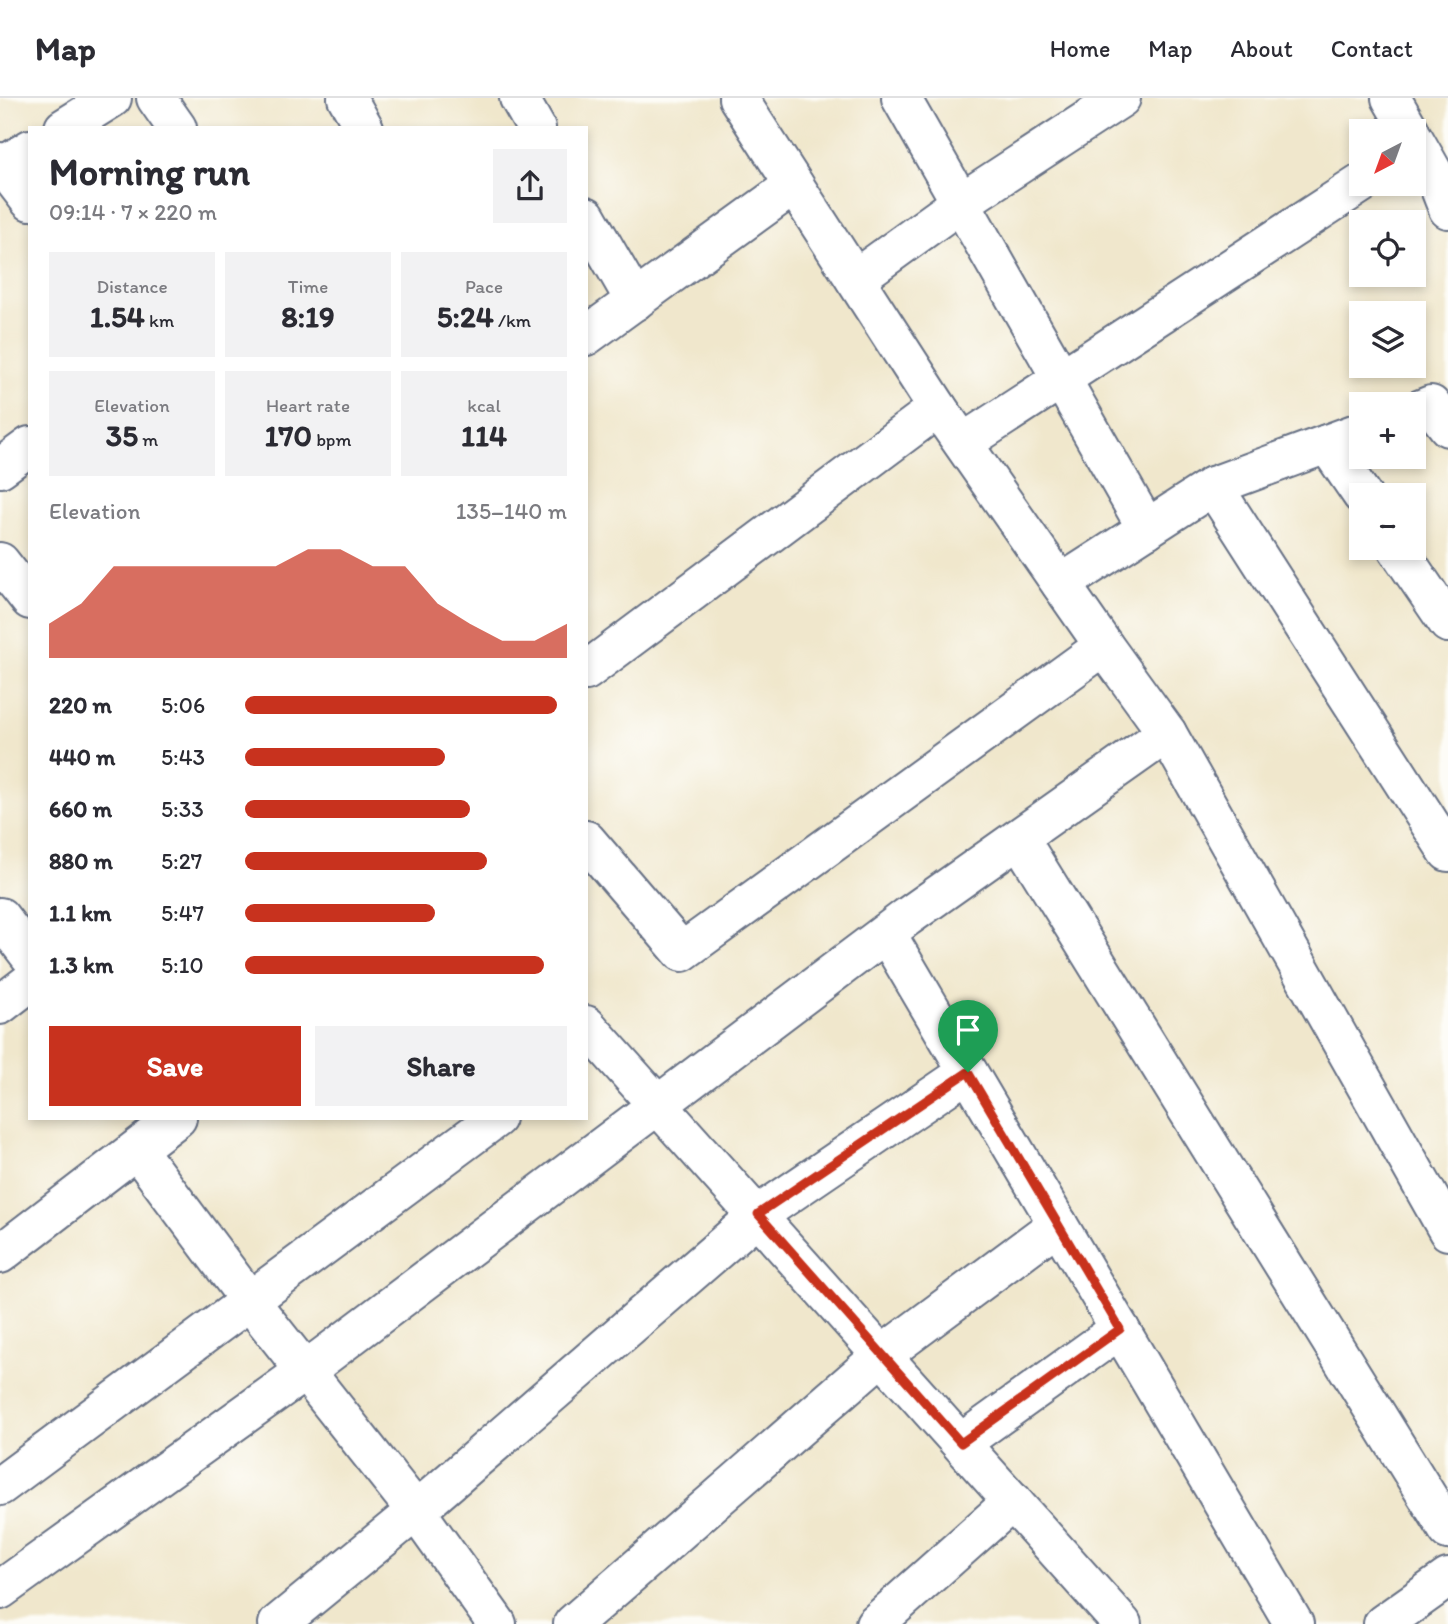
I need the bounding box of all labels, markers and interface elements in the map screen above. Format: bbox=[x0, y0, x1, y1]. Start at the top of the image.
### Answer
text: Map bbox=[35, 29, 96, 68]
text: Home bbox=[1050, 34, 1110, 63]
text: Map bbox=[1148, 34, 1192, 63]
text: About bbox=[1230, 34, 1293, 63]
text: Contact bbox=[1331, 34, 1413, 63]
north arrow bbox=[1349, 119, 1426, 196]
map controls bbox=[1349, 119, 1426, 560]
text: Morning run bbox=[49, 149, 250, 195]
button: share bbox=[493, 149, 567, 223]
text: 09:14 · 7 × 220 m bbox=[49, 198, 217, 226]
button: locate bbox=[1349, 210, 1426, 287]
text: Distance bbox=[96, 275, 168, 298]
text: Time bbox=[288, 275, 328, 298]
text: Pace bbox=[465, 275, 503, 298]
text: 1.54 bbox=[90, 298, 145, 335]
text: 8:19 bbox=[281, 298, 335, 335]
text: 5:24 bbox=[437, 298, 494, 335]
button: layers bbox=[1349, 301, 1426, 378]
text: km bbox=[145, 309, 174, 332]
text: /km bbox=[494, 309, 531, 332]
button: + bbox=[1349, 392, 1426, 469]
text: Elevation bbox=[94, 394, 170, 417]
text: Heart rate bbox=[266, 394, 350, 417]
text: kcal bbox=[467, 394, 501, 417]
text: 35 bbox=[106, 417, 138, 454]
text: 170 bbox=[265, 417, 312, 454]
text: 114 bbox=[461, 417, 507, 454]
text: m bbox=[138, 428, 158, 451]
text: bpm bbox=[312, 428, 351, 451]
button: − bbox=[1349, 483, 1426, 560]
text: Elevation bbox=[49, 497, 140, 525]
text: 135–140 m bbox=[456, 497, 567, 525]
text: 220 m bbox=[49, 691, 112, 719]
text: 5:06 bbox=[161, 691, 205, 719]
text: 440 m bbox=[49, 743, 115, 771]
text: 5:43 bbox=[161, 743, 205, 771]
text: 660 m bbox=[49, 795, 112, 823]
text: 5:33 bbox=[161, 795, 204, 823]
text: 880 m bbox=[49, 847, 113, 875]
text: 5:27 bbox=[161, 847, 202, 875]
text: 1.1 km bbox=[49, 899, 112, 927]
text: 5:47 bbox=[161, 899, 204, 927]
text: 1.3 km bbox=[49, 951, 113, 979]
text: 5:10 bbox=[161, 951, 204, 979]
pin bbox=[938, 1000, 998, 1072]
icon: arrive bbox=[949, 1011, 987, 1049]
button: Save bbox=[49, 1026, 301, 1106]
button: Share bbox=[315, 1026, 567, 1106]

